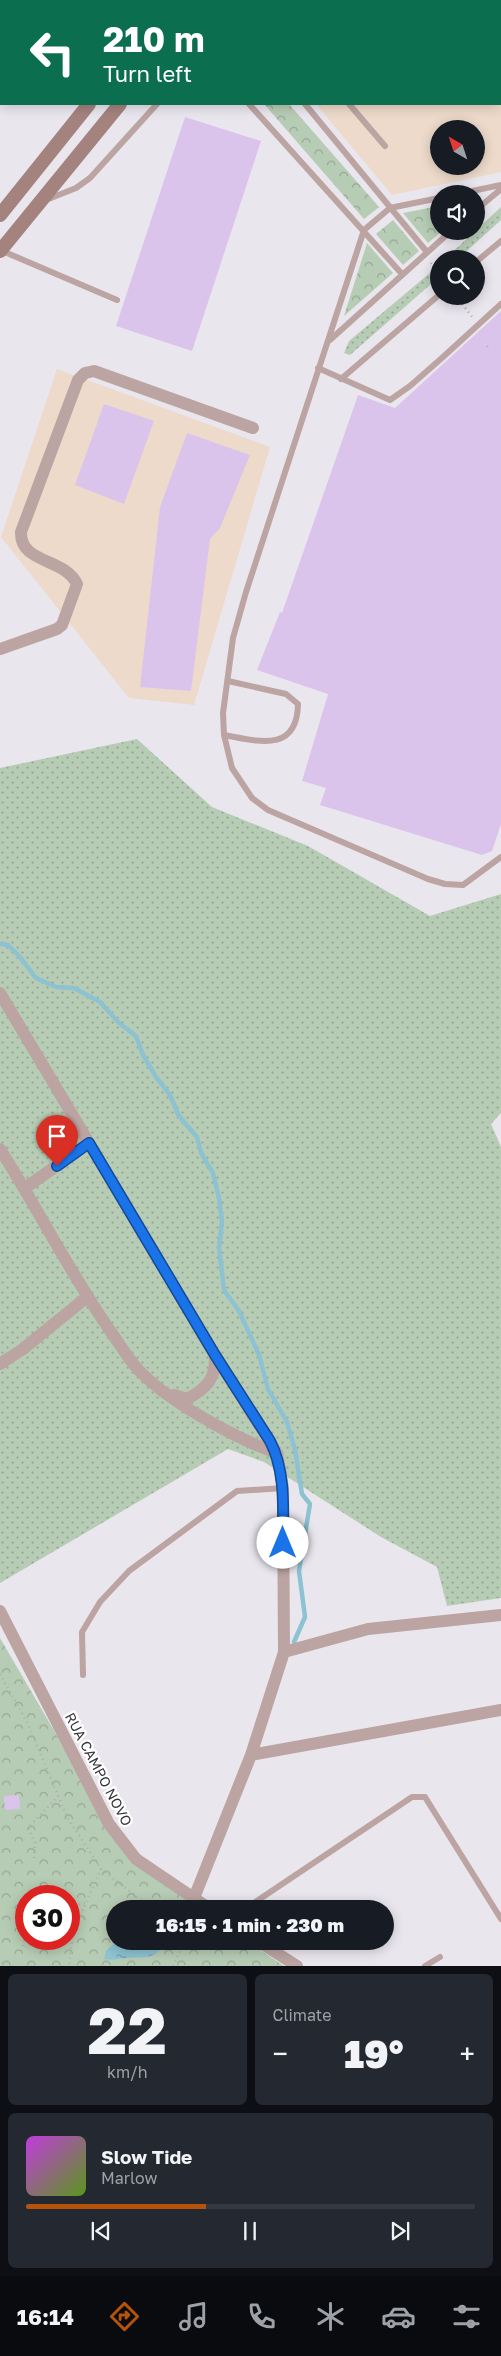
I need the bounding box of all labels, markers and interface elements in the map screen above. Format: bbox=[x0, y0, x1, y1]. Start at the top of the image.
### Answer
text: 210 m bbox=[103, 18, 205, 60]
icon: left bbox=[20, 20, 85, 85]
text: Turn left bbox=[103, 60, 192, 87]
north arrow bbox=[430, 120, 485, 175]
map controls bbox=[430, 120, 485, 305]
button: sound bbox=[430, 185, 485, 240]
button: search bbox=[430, 250, 485, 305]
pin bbox=[36, 1115, 78, 1166]
icon: arrive bbox=[43, 1122, 71, 1150]
position arrow bbox=[256, 1516, 308, 1568]
street label: RUA CAMPO NOVO bbox=[62, 1709, 136, 1829]
speed limit sign: 30 bbox=[15, 1885, 80, 1950]
text: 16:15 · 1 min · 230 m bbox=[156, 1913, 344, 1936]
text: 22 bbox=[88, 1990, 167, 2068]
text: Climate bbox=[273, 2005, 332, 2025]
text: 19° bbox=[344, 2031, 404, 2076]
text: − bbox=[273, 2037, 288, 2070]
text: + bbox=[460, 2037, 475, 2070]
text: km/h bbox=[107, 2062, 148, 2082]
text: Slow Tide bbox=[101, 2145, 192, 2168]
text: Marlow bbox=[101, 2168, 157, 2188]
icon: previous bbox=[87, 2217, 115, 2245]
icon: pause bbox=[236, 2217, 264, 2245]
icon: next bbox=[386, 2217, 414, 2245]
icon: directions bbox=[107, 2299, 142, 2334]
icon: music bbox=[176, 2299, 211, 2334]
icon: phone bbox=[244, 2299, 279, 2334]
icon: climate bbox=[313, 2299, 348, 2334]
icon: car bbox=[381, 2299, 416, 2334]
icon: filters bbox=[449, 2299, 484, 2334]
text: 16:14 bbox=[17, 2303, 74, 2330]

